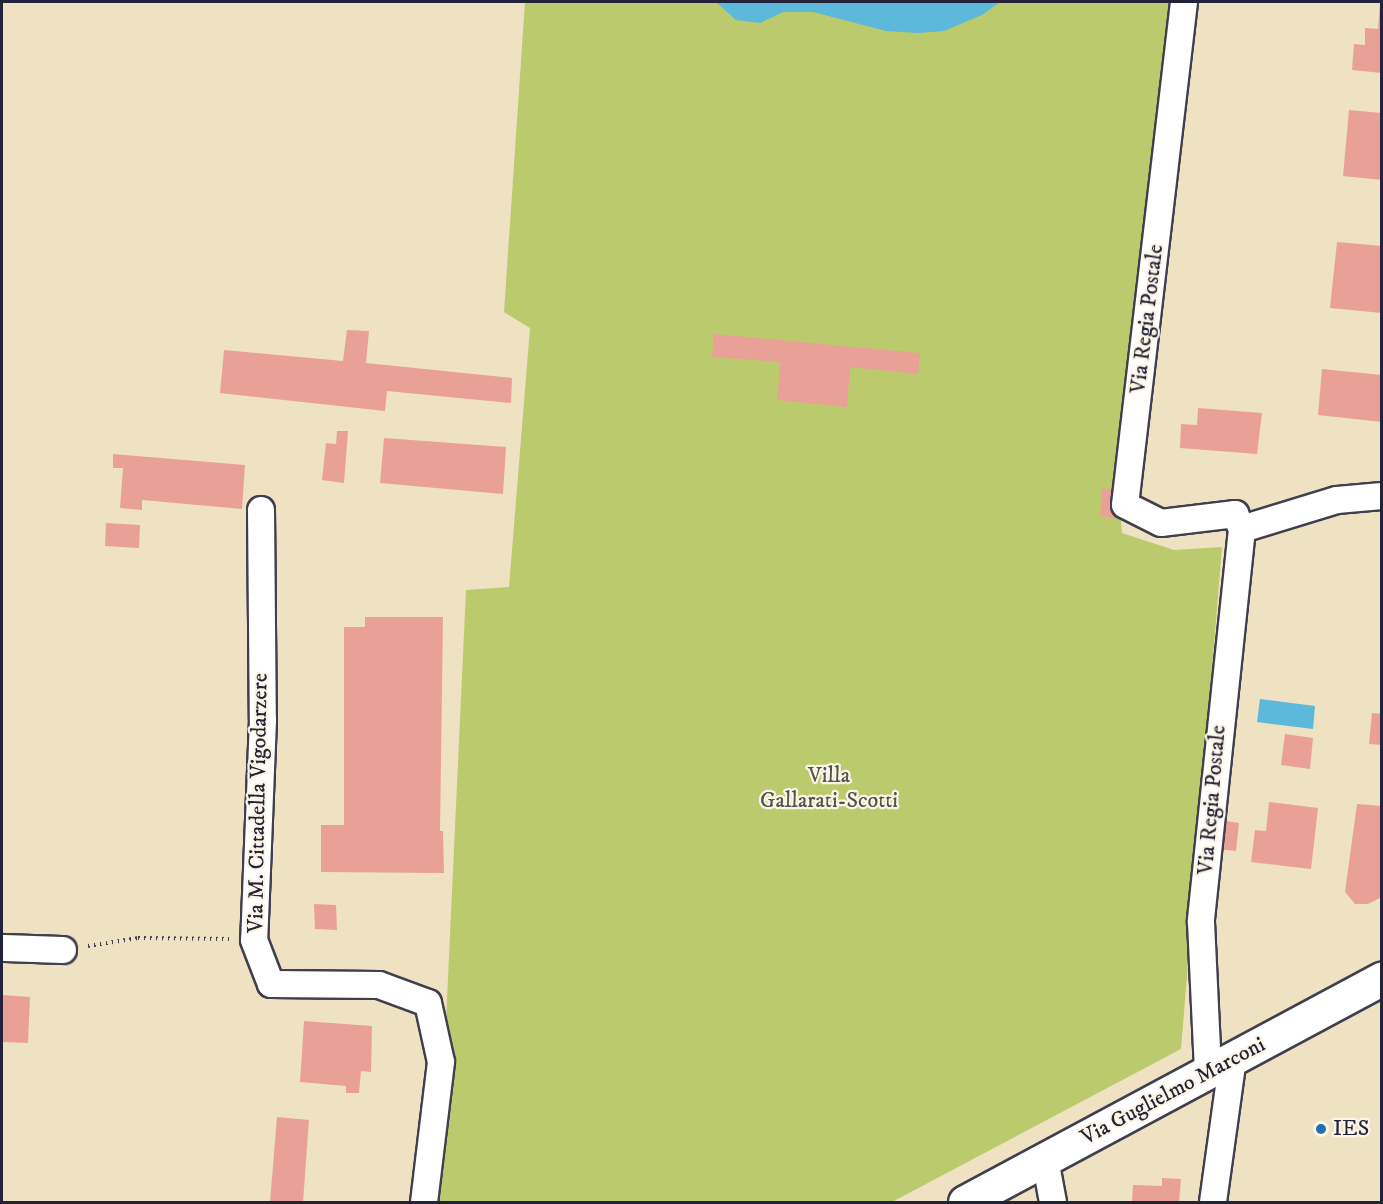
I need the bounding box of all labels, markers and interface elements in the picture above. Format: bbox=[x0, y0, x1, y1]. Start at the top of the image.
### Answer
street label: Via Regia Postale bbox=[1125, 243, 1169, 395]
street label: Via M. Cittadella Vigodarzere bbox=[243, 673, 273, 933]
street label: Via Regia Postale bbox=[1192, 724, 1232, 876]
park label: Villa Gallarati-Scotti bbox=[760, 762, 898, 813]
street label: Via Guglielmo Marconi bbox=[1076, 1031, 1270, 1151]
place label: IES bbox=[1333, 1116, 1369, 1142]
marker: IES bbox=[1314, 1122, 1328, 1136]

